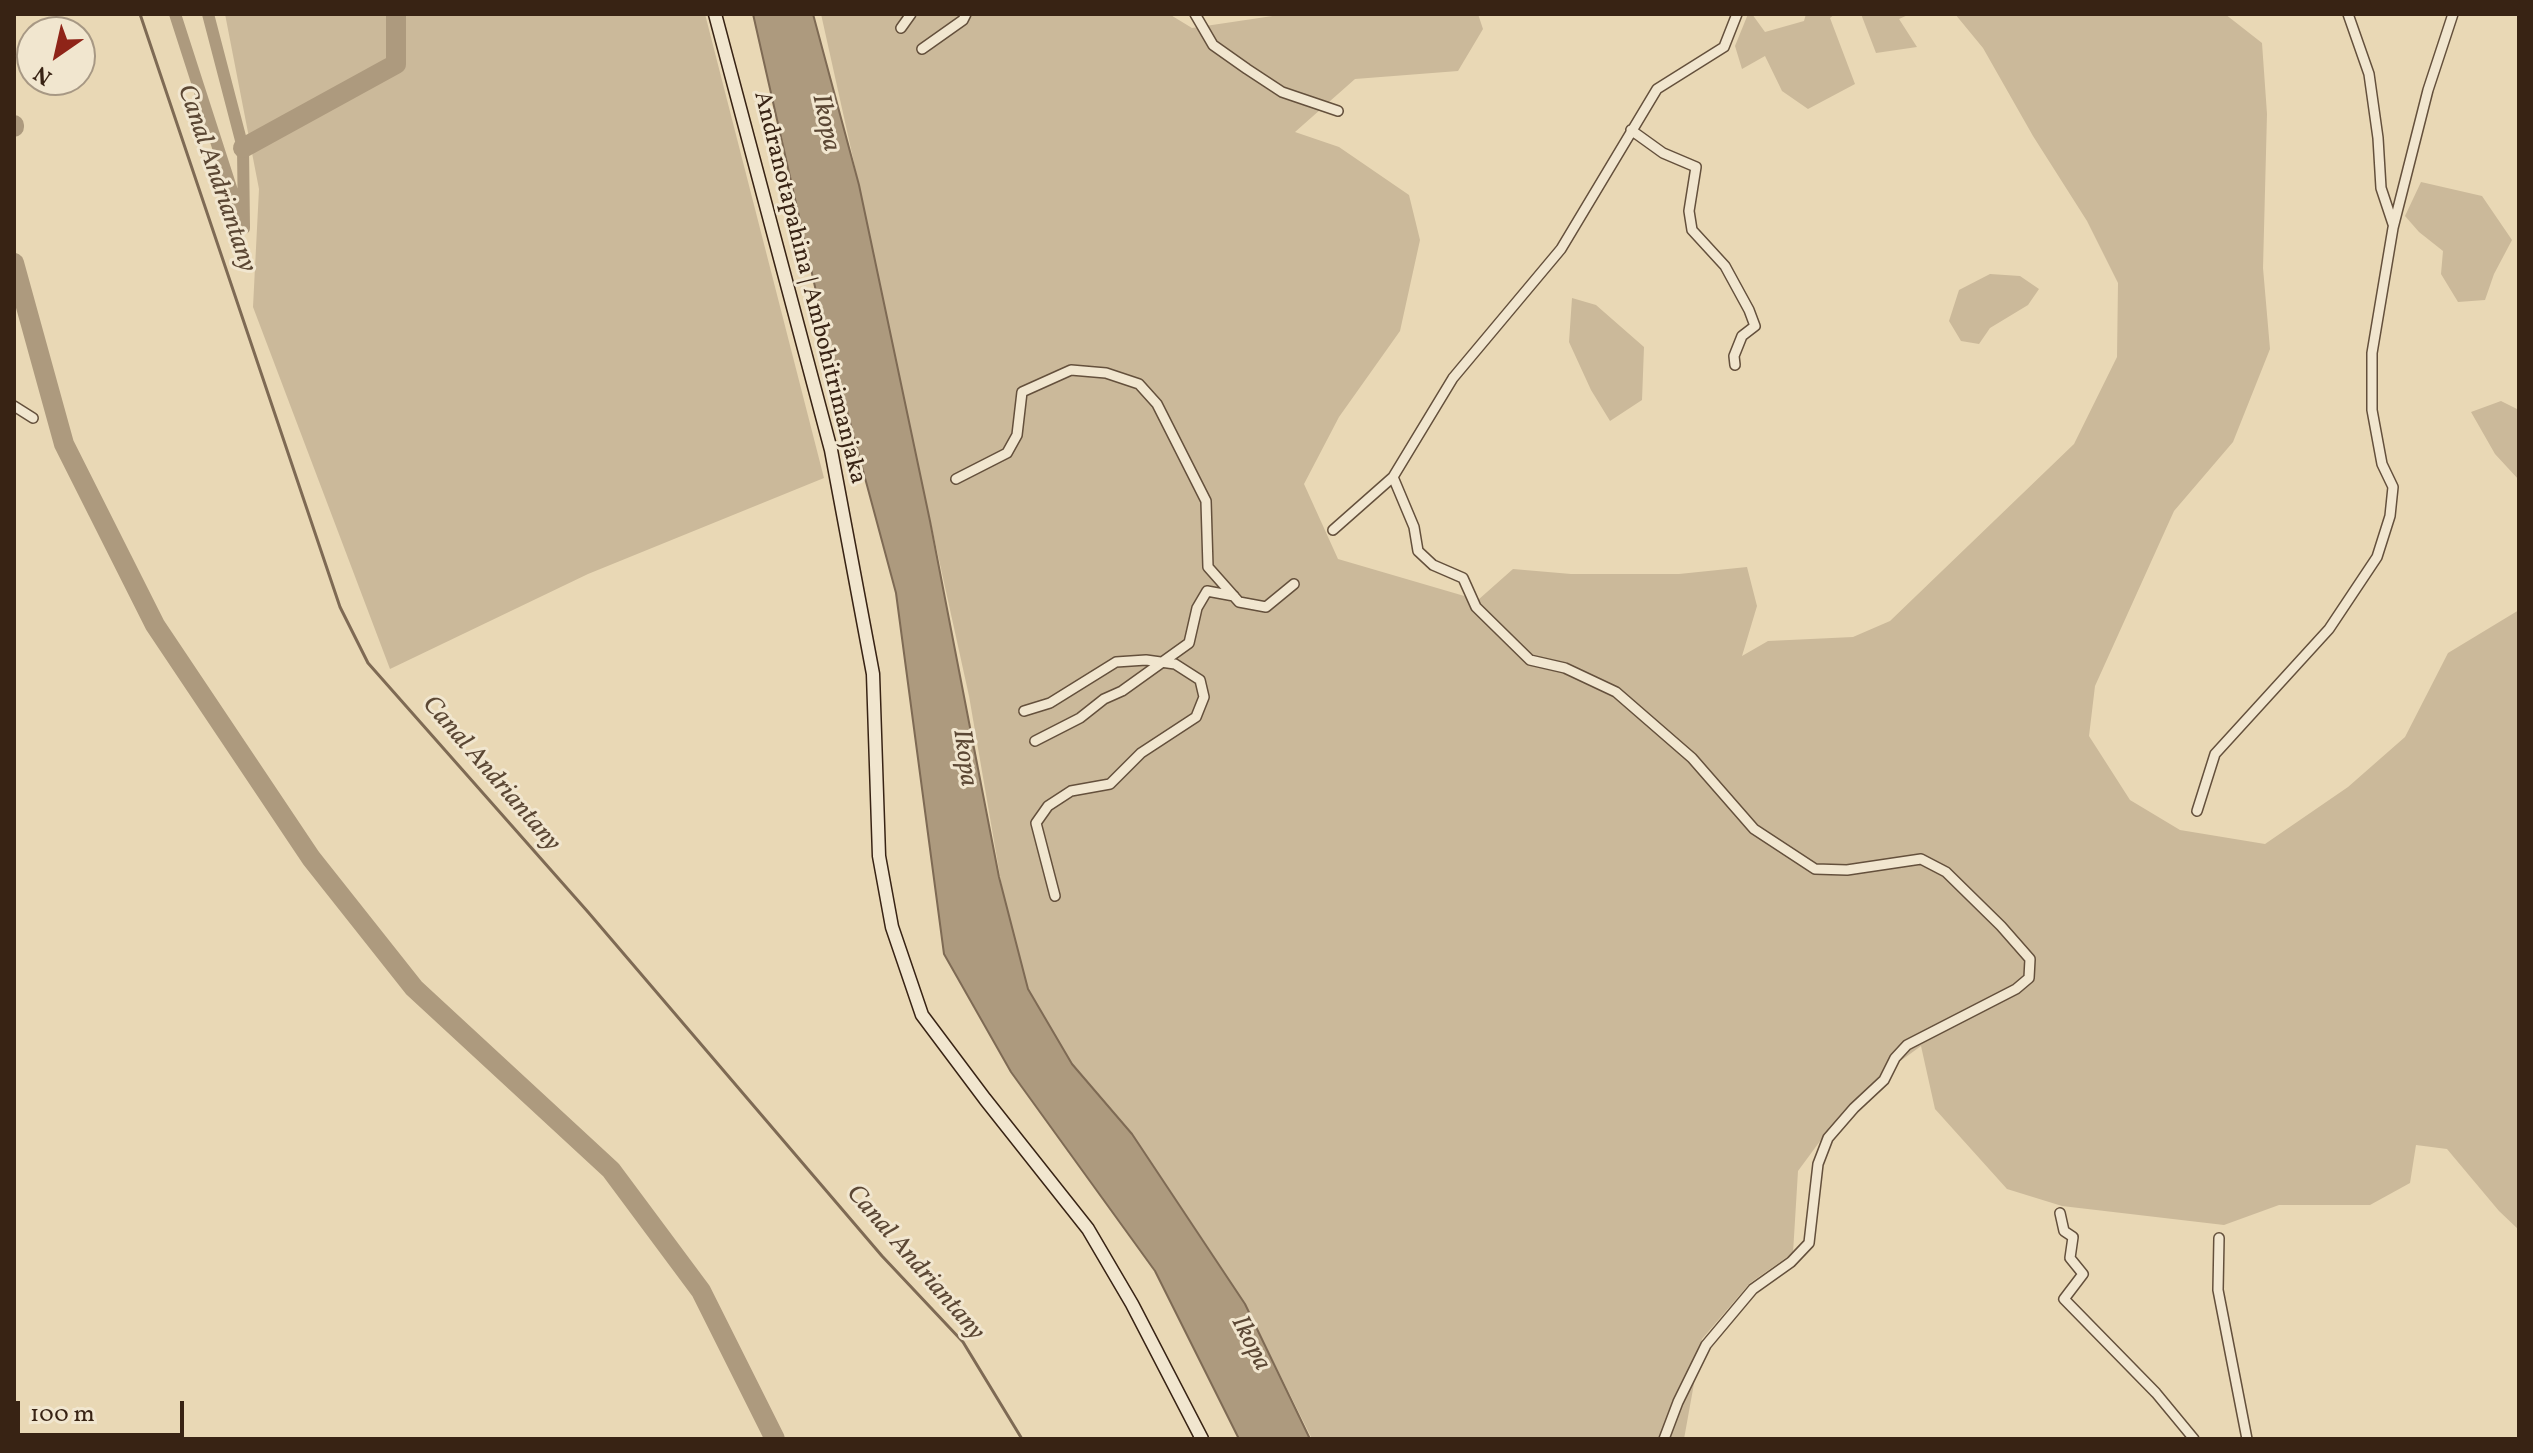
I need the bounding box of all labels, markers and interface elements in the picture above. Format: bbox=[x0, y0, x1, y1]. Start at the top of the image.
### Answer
north arrow bbox=[16, 16, 96, 96]
text: N bbox=[28, 57, 59, 92]
water label: Canal Andriantany bbox=[168, 81, 262, 277]
street label: Andranotapahina | Ambohitrimanjaka bbox=[745, 89, 871, 487]
water label: Ikopa bbox=[803, 92, 845, 154]
water label: Canal Andriantany bbox=[414, 691, 566, 859]
water label: Ikopa bbox=[944, 727, 982, 789]
water label: Canal Andriantany bbox=[838, 1180, 990, 1348]
water label: Ikopa bbox=[1222, 1311, 1276, 1377]
scale bar bbox=[20, 1385, 188, 1435]
text: 100 m bbox=[30, 1398, 95, 1432]

